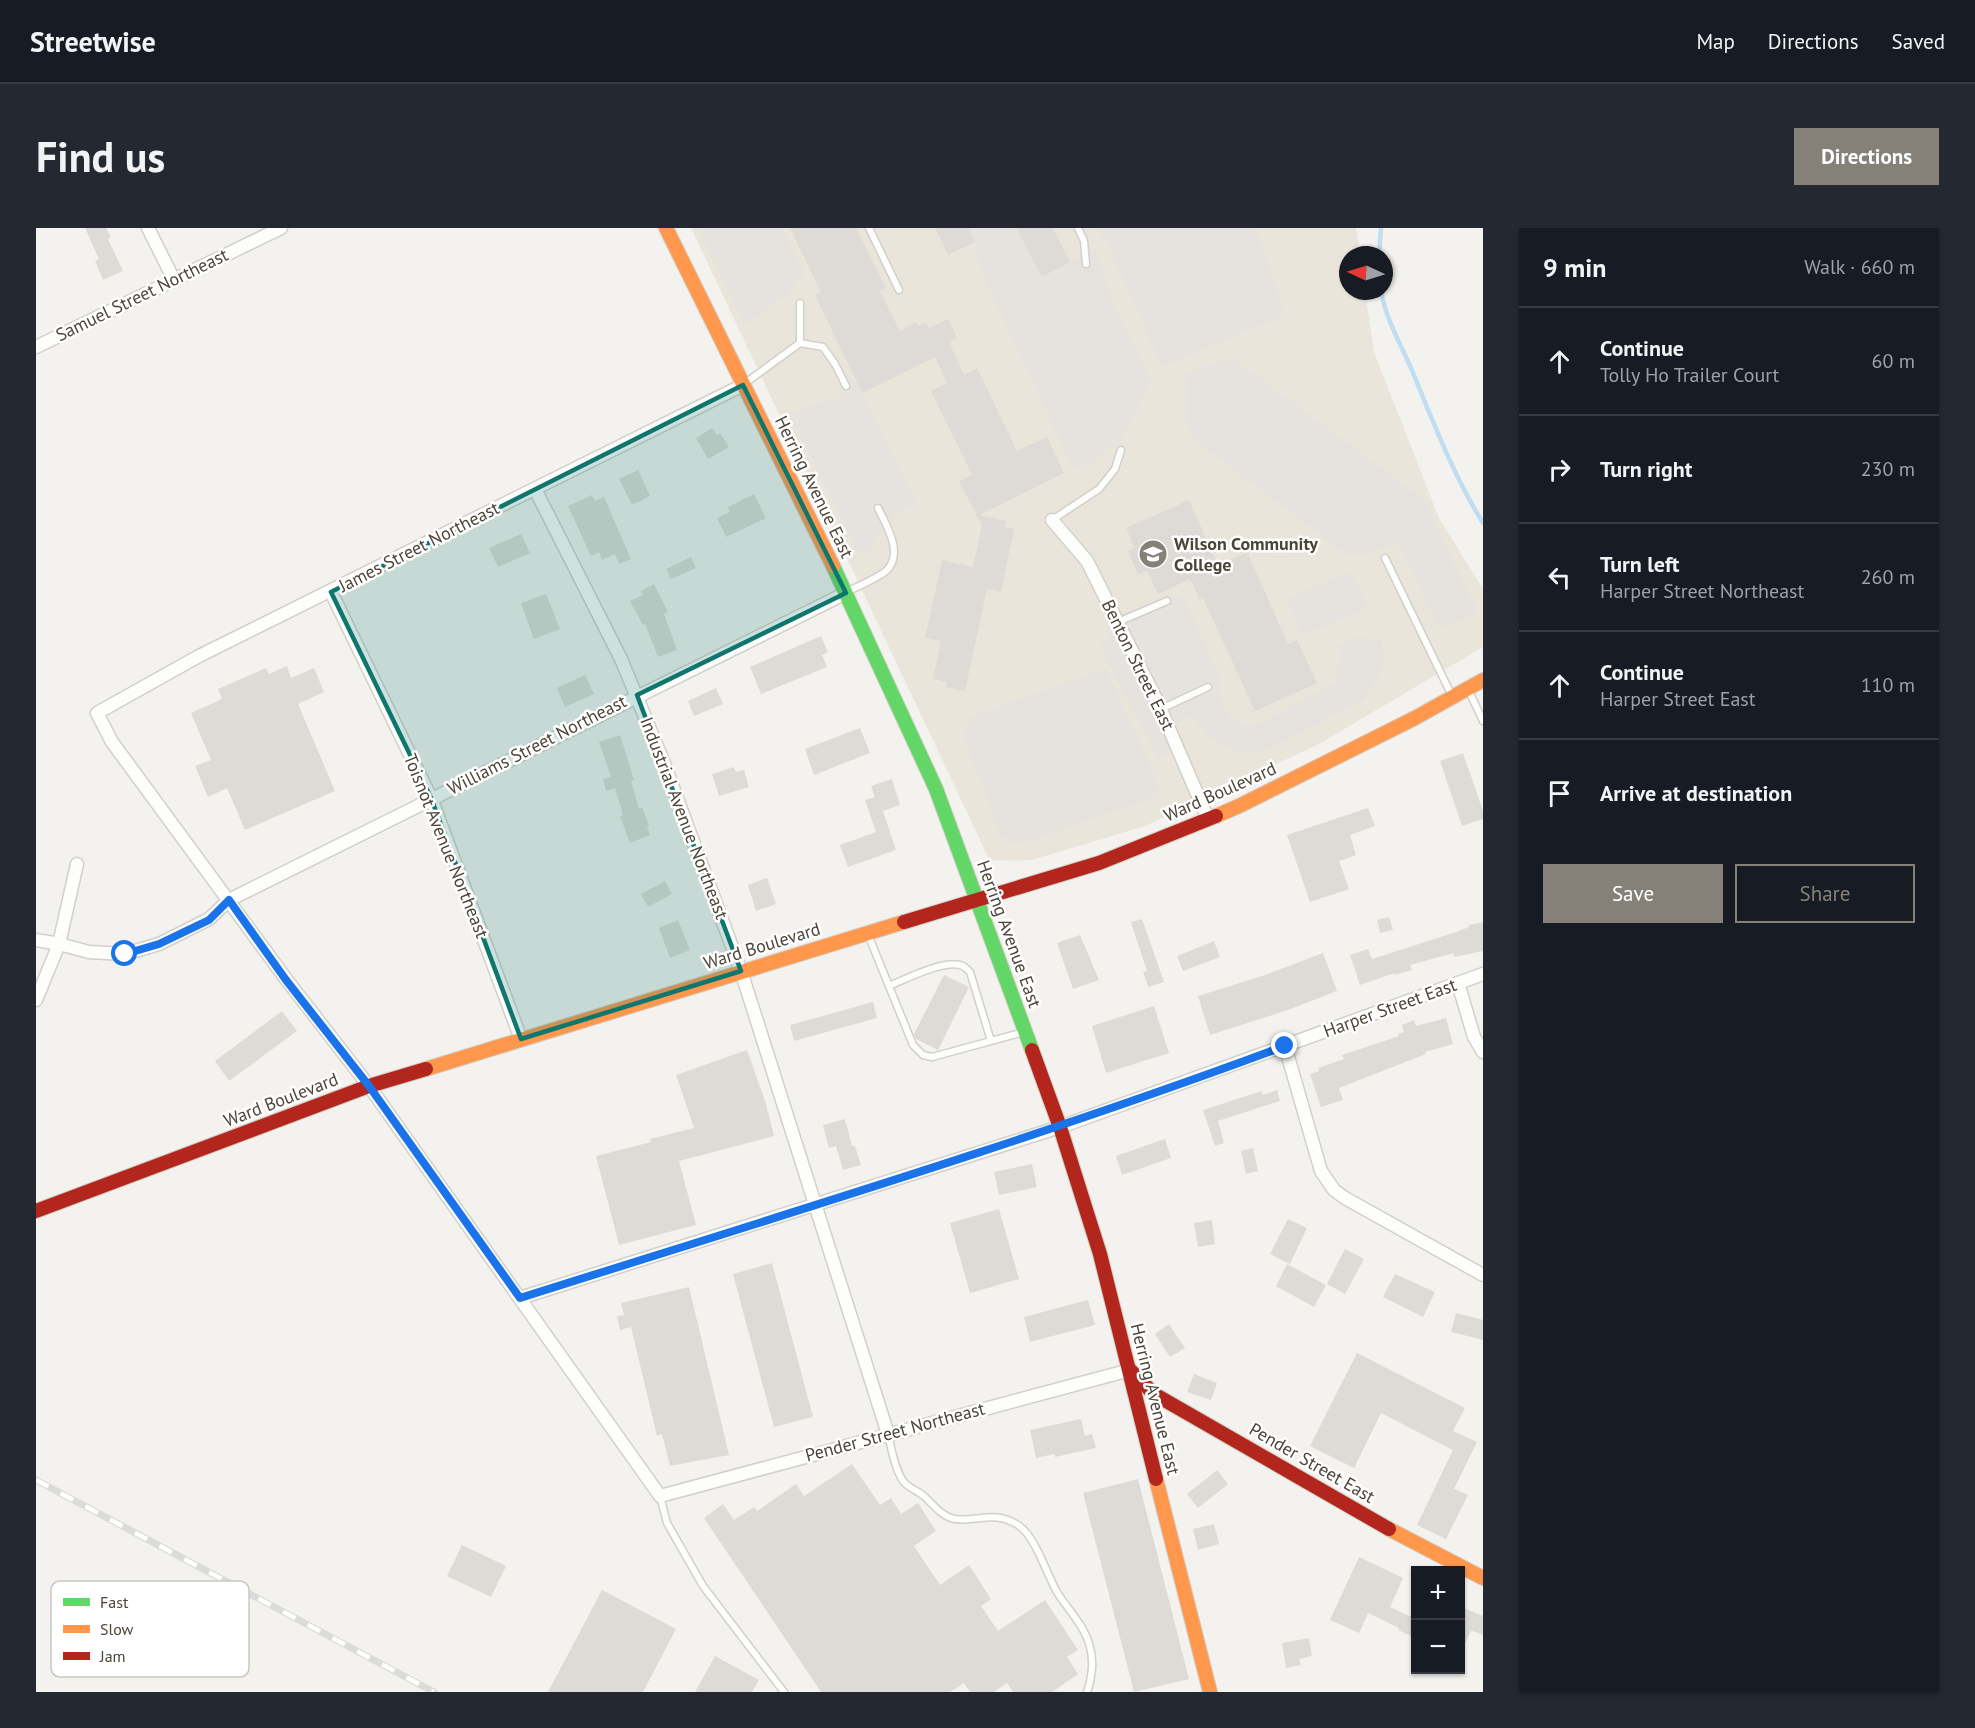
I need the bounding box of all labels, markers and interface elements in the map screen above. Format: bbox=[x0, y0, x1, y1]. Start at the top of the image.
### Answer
text: Streetwise bbox=[30, 23, 156, 60]
text: Map bbox=[1696, 28, 1735, 55]
text: Directions bbox=[1768, 28, 1859, 55]
text: Saved bbox=[1892, 28, 1945, 55]
button: Directions bbox=[1794, 128, 1939, 185]
text: Find us bbox=[36, 129, 165, 184]
street label: Samuel Street Northeast bbox=[52, 243, 232, 346]
north arrow bbox=[1339, 246, 1393, 300]
text: 9 min bbox=[1543, 251, 1606, 284]
text: Walk · 660 m bbox=[1804, 254, 1915, 280]
text: Continue bbox=[1600, 334, 1684, 362]
icon: ahead bbox=[1543, 345, 1576, 378]
text: 60 m bbox=[1872, 348, 1915, 374]
text: Tolly Ho Trailer Court bbox=[1600, 362, 1779, 388]
street label: Herring Avenue East bbox=[770, 412, 859, 562]
icon: right bbox=[1543, 453, 1576, 486]
text: Turn right bbox=[1600, 455, 1692, 483]
text: 230 m bbox=[1861, 456, 1915, 482]
street label: James Street Northeast bbox=[334, 496, 503, 597]
place label: Wilson Community College bbox=[1174, 532, 1318, 576]
school or university icon: Wilson Community College bbox=[1137, 538, 1169, 570]
text: Turn left bbox=[1600, 550, 1680, 578]
icon: left bbox=[1543, 561, 1576, 594]
text: 260 m bbox=[1861, 564, 1915, 590]
text: Harper Street Northeast bbox=[1600, 578, 1804, 604]
street label: Benton Street East bbox=[1097, 596, 1180, 734]
text: Continue bbox=[1600, 658, 1684, 686]
icon: ahead bbox=[1543, 669, 1576, 702]
text: 110 m bbox=[1861, 672, 1915, 698]
text: Harper Street East bbox=[1600, 686, 1756, 712]
street label: Williams Street Northeast bbox=[443, 689, 630, 800]
street label: Industrial Avenue Northeast bbox=[635, 714, 734, 922]
street label: Toisnot Avenue Northeast bbox=[399, 750, 494, 941]
street label: Ward Boulevard bbox=[1160, 756, 1280, 827]
icon: arrive bbox=[1543, 777, 1576, 810]
text: Arrive at destination bbox=[1600, 779, 1792, 807]
street label: Herring Avenue East bbox=[972, 857, 1047, 1011]
button: Save bbox=[1543, 864, 1723, 923]
button: Share bbox=[1735, 864, 1915, 923]
street label: Ward Boulevard bbox=[701, 917, 823, 974]
route start bbox=[111, 940, 137, 966]
street label: Harper Street East bbox=[1320, 973, 1460, 1042]
route end bbox=[1271, 1032, 1297, 1058]
street label: Ward Boulevard bbox=[220, 1067, 341, 1132]
street label: Herring Avenue East bbox=[1126, 1321, 1185, 1477]
street label: Pender Street Northeast bbox=[803, 1396, 987, 1467]
street label: Pender Street East bbox=[1245, 1417, 1379, 1508]
map controls bbox=[1411, 1566, 1465, 1674]
button: + bbox=[1411, 1566, 1465, 1620]
legend bbox=[51, 1581, 249, 1677]
text: Fast bbox=[100, 1592, 129, 1612]
text: Slow bbox=[100, 1619, 134, 1639]
button: − bbox=[1411, 1620, 1465, 1674]
text: Jam bbox=[99, 1646, 126, 1666]

